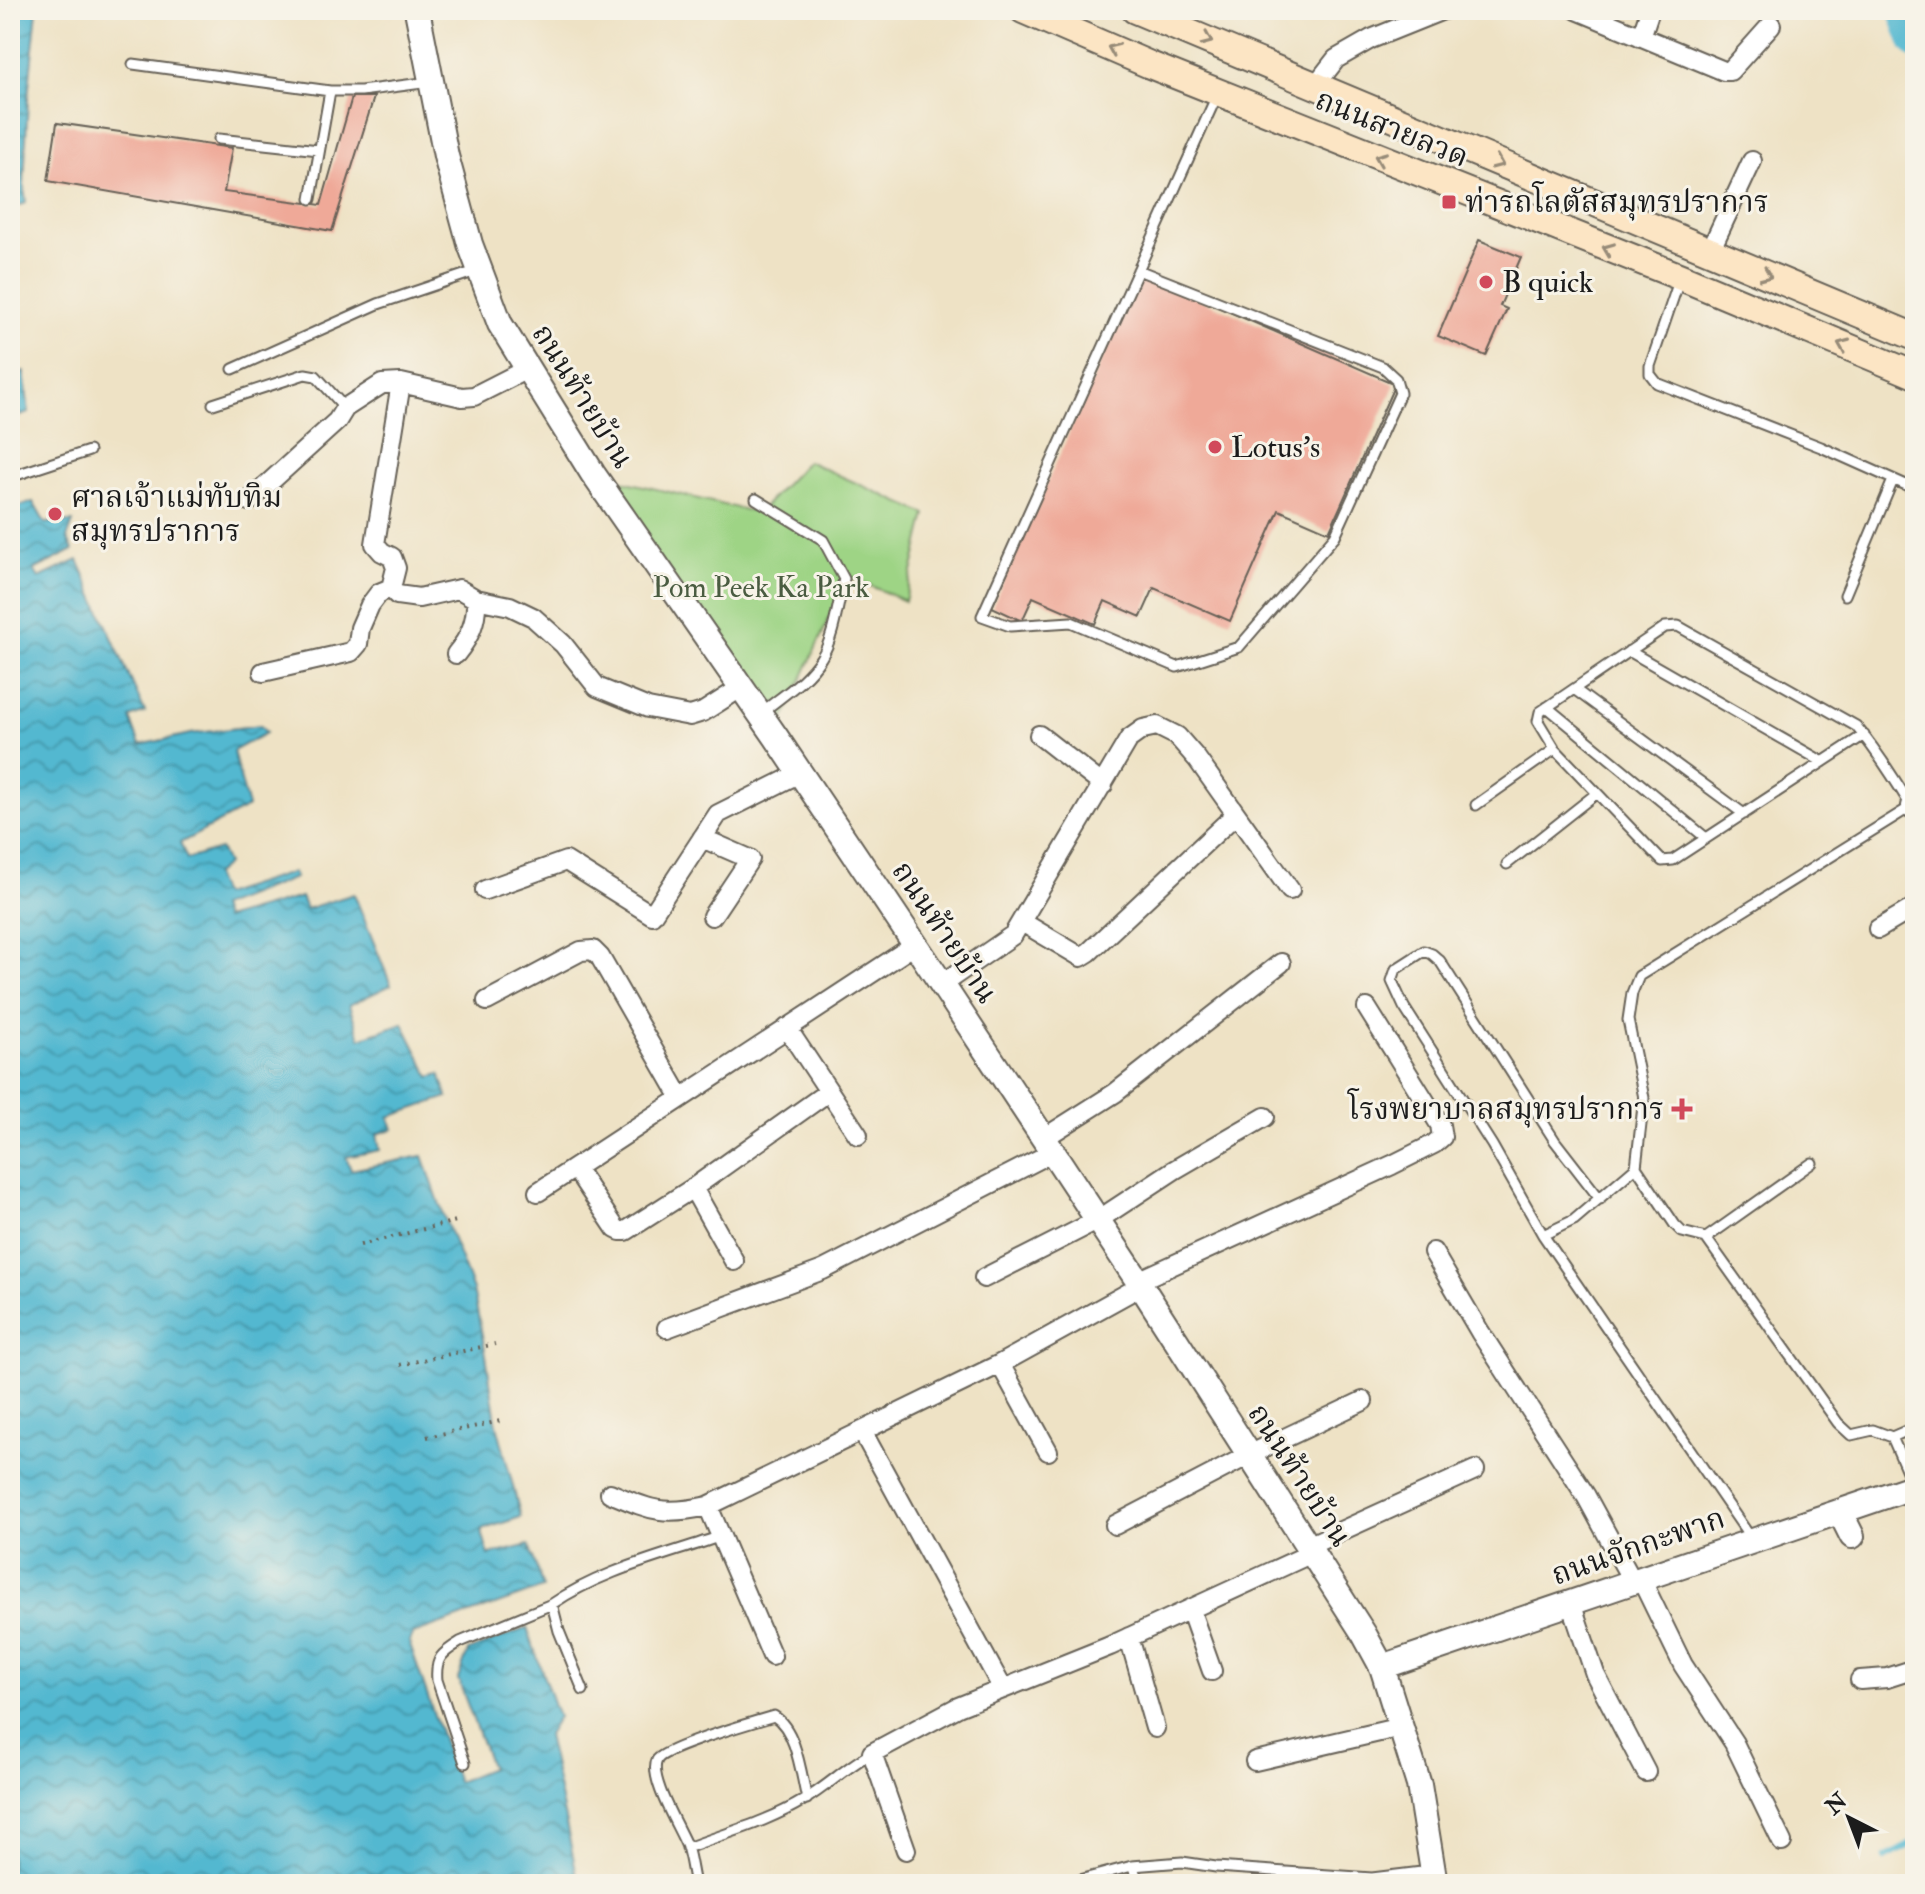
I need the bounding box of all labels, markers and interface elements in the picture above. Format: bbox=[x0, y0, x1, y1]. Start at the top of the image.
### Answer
one-way arrow bbox=[1199, 31, 1213, 47]
one-way arrow bbox=[1107, 43, 1122, 59]
street label: ถนนสายลวด bbox=[1310, 81, 1474, 176]
one-way arrow bbox=[1374, 151, 1388, 167]
one-way arrow bbox=[1490, 153, 1505, 169]
place label: ท่ารถโลตัสสมุทรปราการ bbox=[1465, 181, 1769, 221]
marker: ท่ารถโลตัสสมุทรปราการ bbox=[1440, 193, 1458, 211]
one-way arrow bbox=[1602, 242, 1616, 258]
place label: B quick bbox=[1502, 264, 1593, 301]
one-way arrow bbox=[1758, 265, 1772, 281]
marker: B quick bbox=[1477, 273, 1495, 291]
street label: ถนนท้ายบ้าน bbox=[524, 317, 642, 475]
one-way arrow bbox=[1837, 339, 1851, 355]
place label: Lotus's bbox=[1231, 429, 1320, 466]
marker: Lotus's bbox=[1206, 438, 1224, 456]
place label: ศาลเจ้าแม่ทับทิม สมุทรปราการ bbox=[71, 479, 282, 550]
marker: ศาลเจ้าแม่ทับทิม สมุทรปราการ bbox=[46, 505, 64, 523]
park label: Pom Peek Ka Park bbox=[652, 569, 870, 606]
street label: ถนนท้ายบ้าน bbox=[884, 854, 1006, 1010]
place label: โรงพยาบาลสมุทรปราการ bbox=[1347, 1088, 1664, 1128]
marker: โรงพยาบาลสมุทรปราการ bbox=[1671, 1098, 1693, 1120]
street label: ถนนท้ายบ้าน bbox=[1240, 1397, 1360, 1554]
street label: ถนนจักกะพาก bbox=[1547, 1500, 1730, 1593]
north arrow bbox=[1809, 1778, 1889, 1858]
text: N bbox=[1819, 1787, 1853, 1822]

